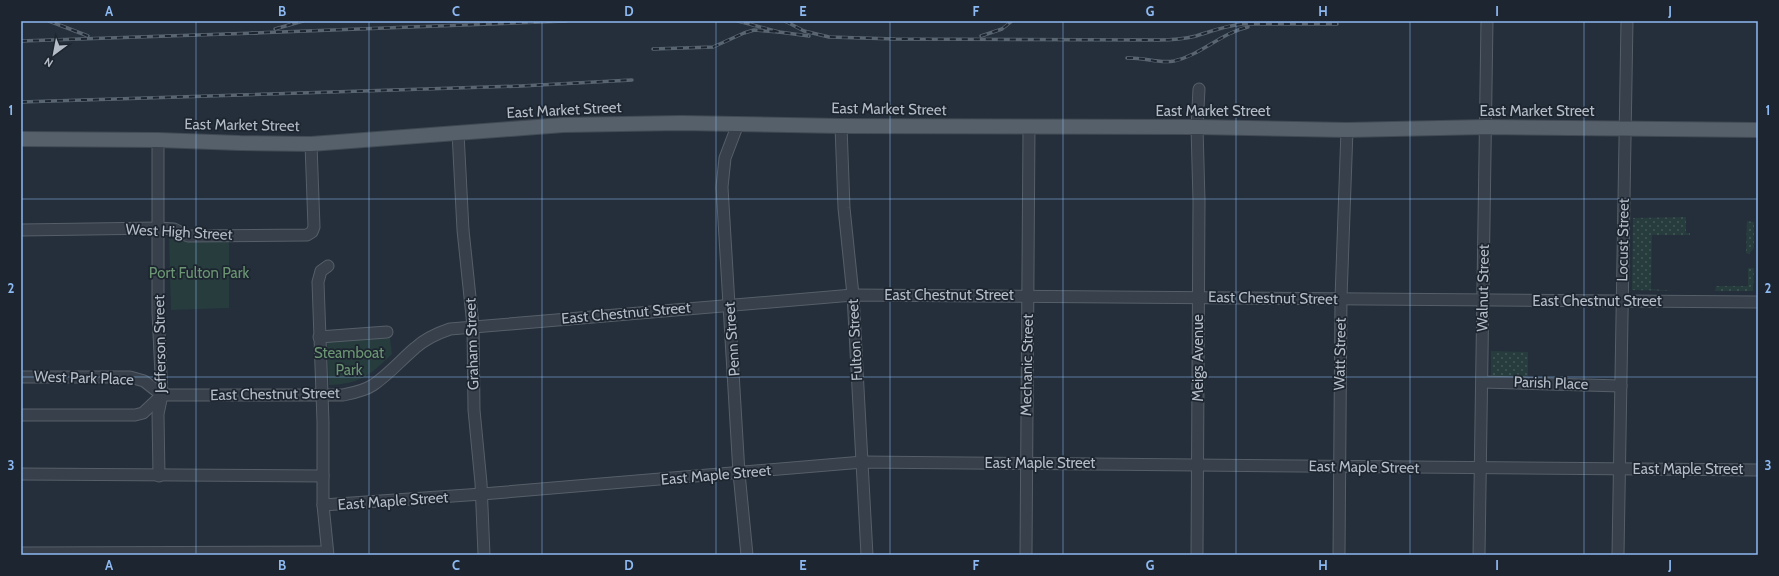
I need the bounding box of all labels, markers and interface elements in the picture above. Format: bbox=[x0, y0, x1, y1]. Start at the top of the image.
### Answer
text: A bbox=[105, 3, 114, 19]
text: B bbox=[278, 3, 286, 19]
text: C bbox=[452, 3, 460, 19]
text: D bbox=[624, 3, 634, 19]
text: E bbox=[799, 3, 807, 19]
text: F bbox=[973, 3, 980, 19]
text: G bbox=[1146, 3, 1155, 19]
text: H bbox=[1318, 3, 1328, 19]
text: I bbox=[1495, 3, 1499, 19]
text: J bbox=[1667, 3, 1672, 19]
north arrow bbox=[34, 34, 74, 74]
text: N bbox=[42, 54, 56, 70]
street label: East Market Street bbox=[506, 98, 622, 122]
street label: East Market Street bbox=[831, 99, 947, 119]
text: 1 bbox=[9, 102, 13, 118]
street label: East Market Street bbox=[1155, 102, 1271, 120]
street label: East Market Street bbox=[1479, 102, 1595, 120]
text: 1 bbox=[1766, 102, 1770, 118]
street label: East Market Street bbox=[184, 115, 300, 135]
street label: Locust Street bbox=[1613, 198, 1633, 282]
street label: West High Street bbox=[125, 220, 233, 244]
street label: Walnut Street bbox=[1473, 244, 1493, 332]
park label: Port Fulton Park bbox=[149, 264, 249, 282]
text: 2 bbox=[8, 280, 15, 296]
text: 2 bbox=[1765, 280, 1772, 296]
street label: East Chestnut Street bbox=[884, 286, 1014, 304]
street label: East Chestnut Street bbox=[1208, 288, 1338, 308]
street label: East Chestnut Street bbox=[1532, 292, 1662, 310]
street label: Jefferson Street bbox=[150, 295, 170, 394]
street label: Graham Street bbox=[461, 298, 483, 390]
street label: East Chestnut Street bbox=[561, 298, 691, 328]
street label: Fulton Street bbox=[844, 299, 866, 381]
street label: Penn Street bbox=[720, 301, 744, 377]
street label: Mechanic Street bbox=[1017, 314, 1037, 416]
street label: Meigs Avenue bbox=[1189, 314, 1207, 402]
street label: Watt Street bbox=[1330, 318, 1350, 390]
park label: Steamboat Park bbox=[314, 344, 384, 379]
street label: West Park Place bbox=[34, 367, 135, 389]
street label: Parish Place bbox=[1513, 373, 1589, 393]
street label: East Chestnut Street bbox=[210, 384, 340, 404]
street label: East Maple Street bbox=[985, 454, 1095, 472]
text: 3 bbox=[7, 457, 15, 473]
street label: East Maple Street bbox=[1308, 457, 1420, 477]
text: 3 bbox=[1764, 457, 1772, 473]
street label: East Maple Street bbox=[1633, 460, 1743, 478]
street label: East Maple Street bbox=[660, 461, 772, 489]
street label: East Maple Street bbox=[337, 488, 449, 514]
text: A bbox=[105, 557, 114, 573]
text: B bbox=[278, 557, 286, 573]
text: C bbox=[452, 557, 460, 573]
text: D bbox=[624, 557, 634, 573]
text: E bbox=[799, 557, 807, 573]
text: F bbox=[973, 557, 980, 573]
text: G bbox=[1146, 557, 1155, 573]
text: H bbox=[1318, 557, 1328, 573]
text: I bbox=[1495, 557, 1499, 573]
text: J bbox=[1667, 557, 1672, 573]

